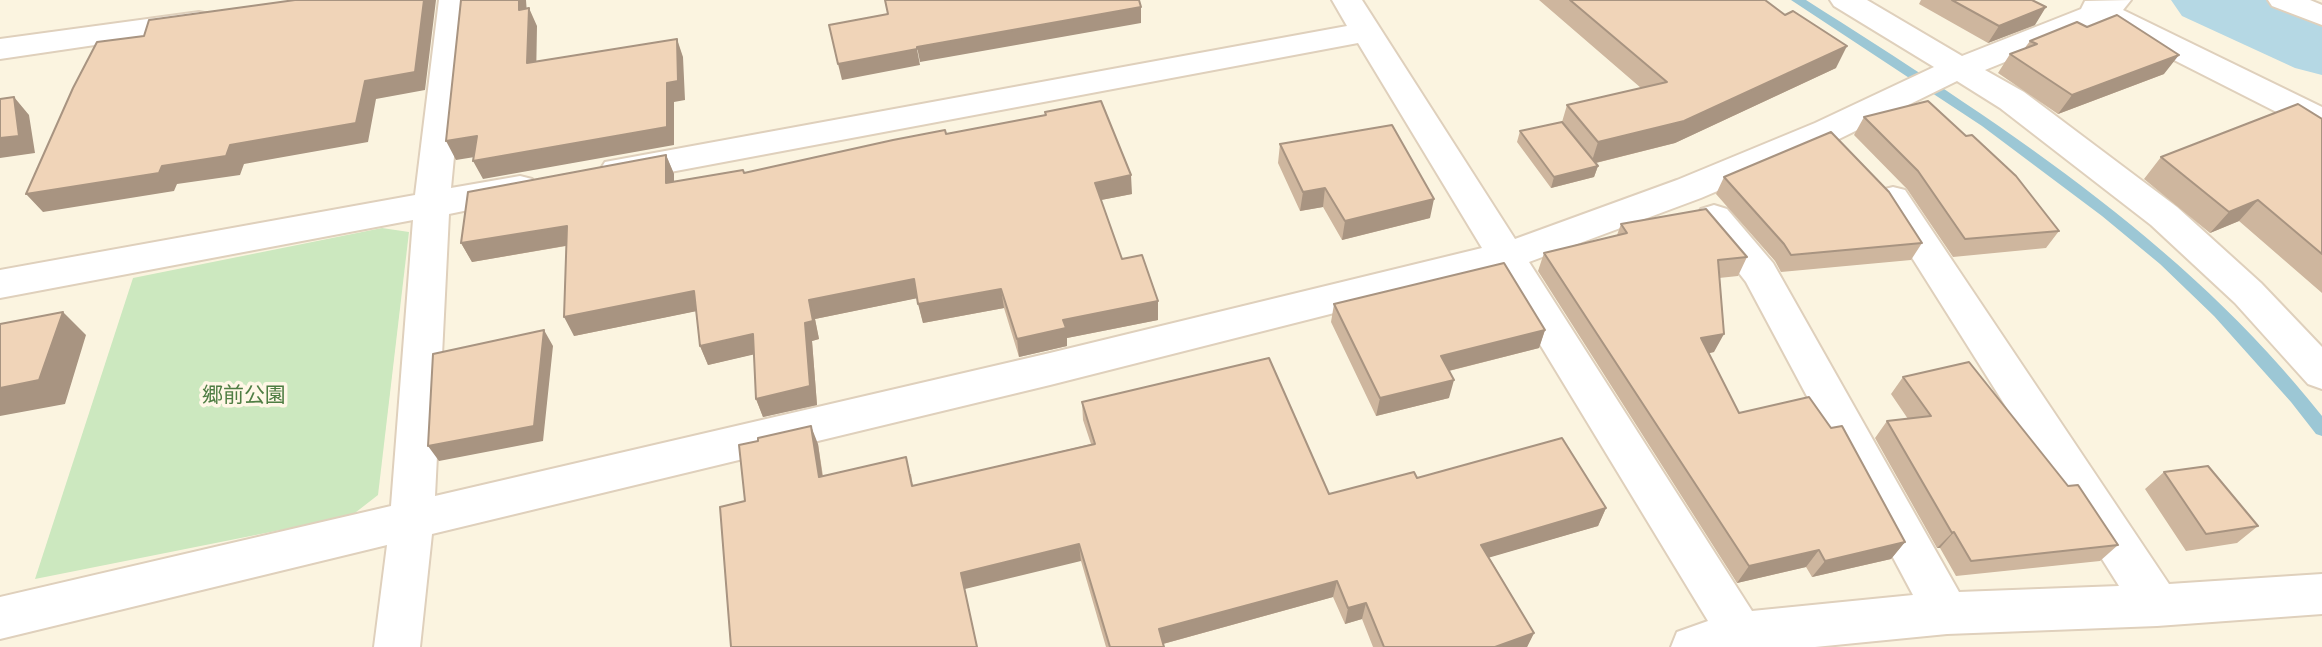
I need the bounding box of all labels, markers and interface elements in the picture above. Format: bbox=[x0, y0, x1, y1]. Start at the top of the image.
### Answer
park label: 郷前公園 bbox=[202, 383, 286, 409]

